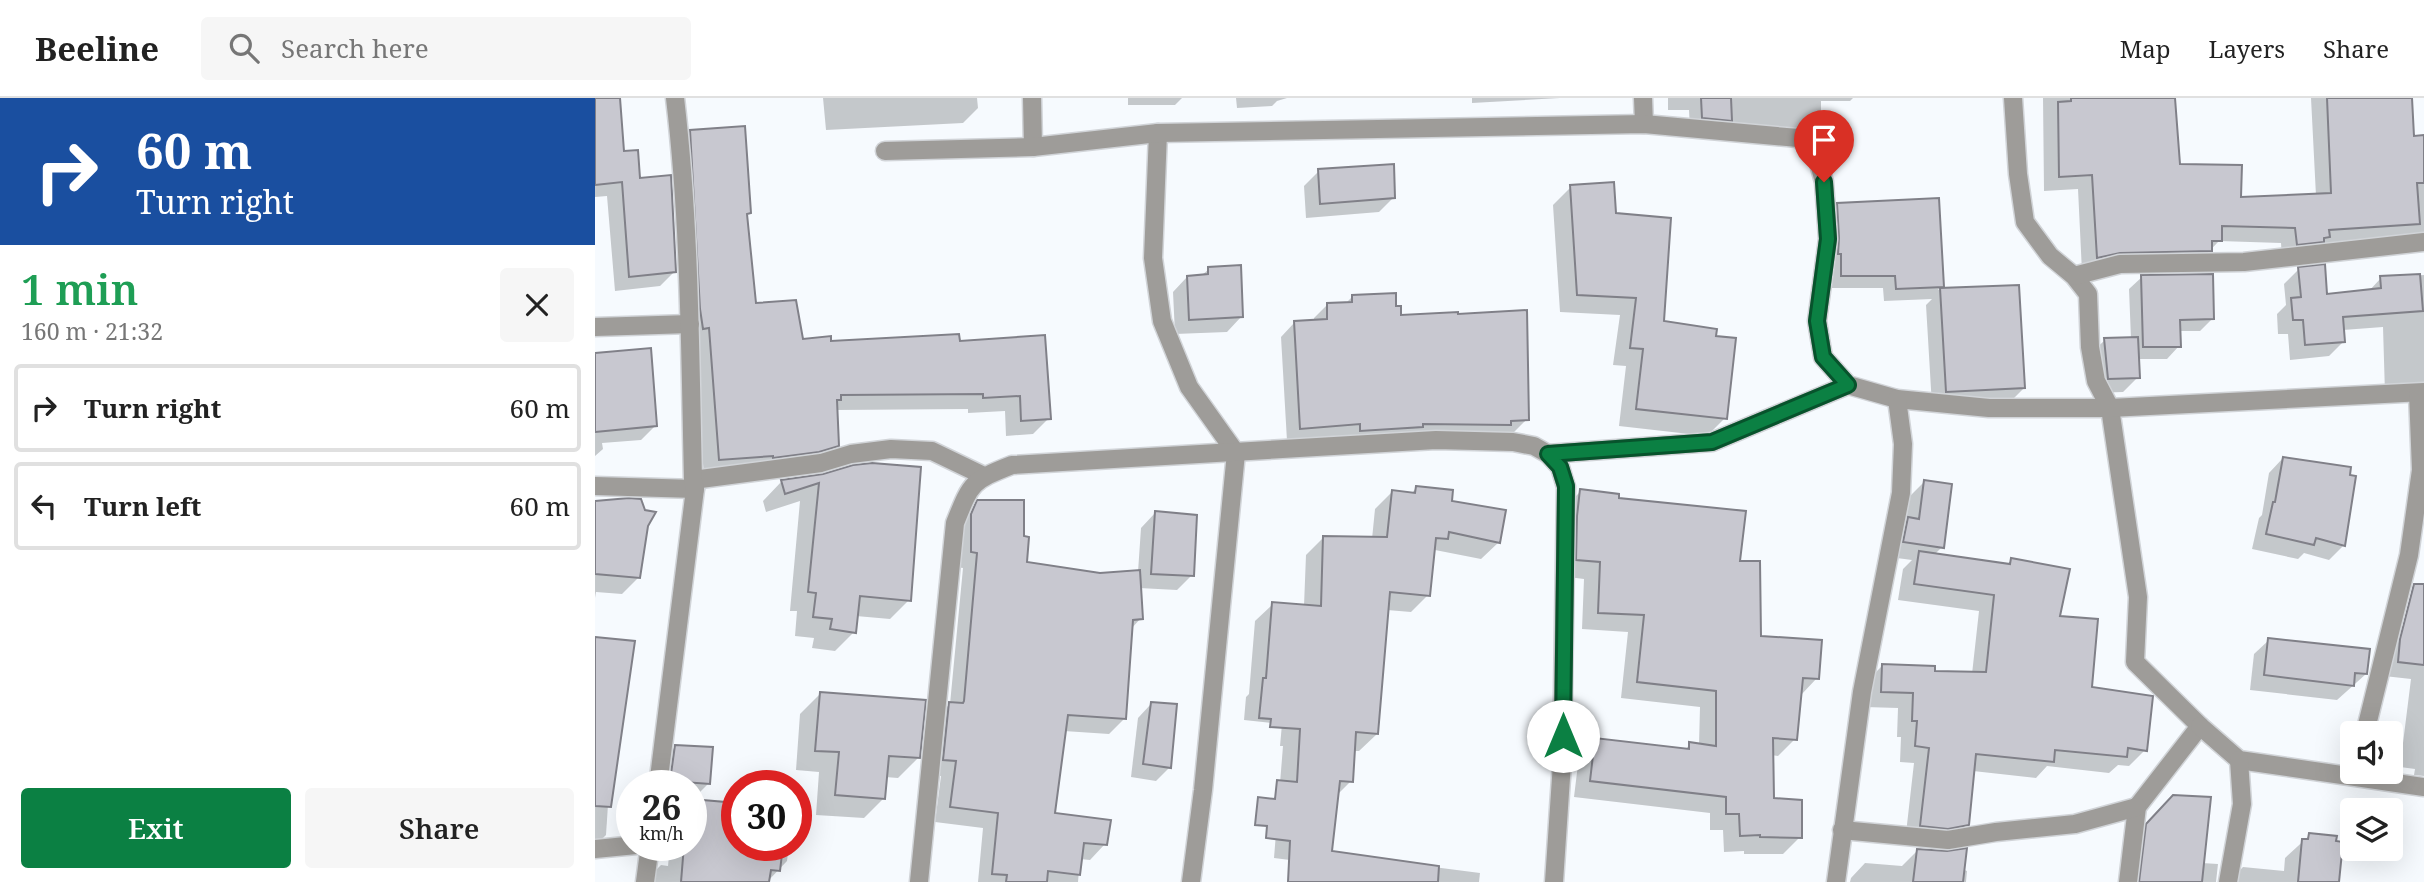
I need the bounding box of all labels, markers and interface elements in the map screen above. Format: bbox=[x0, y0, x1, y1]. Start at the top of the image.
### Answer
search box bbox=[201, 17, 691, 80]
text: Beeline bbox=[35, 26, 159, 71]
icon: search bbox=[225, 29, 263, 67]
text: Search here bbox=[281, 30, 429, 66]
text: Map bbox=[2120, 32, 2171, 65]
text: Layers bbox=[2209, 32, 2285, 65]
text: Share bbox=[2323, 32, 2389, 65]
pin bbox=[1794, 110, 1854, 182]
text: 60 m bbox=[136, 117, 252, 183]
icon: arrive bbox=[1805, 121, 1843, 159]
icon: right bbox=[21, 126, 112, 217]
text: Turn right bbox=[136, 180, 294, 223]
text: 1 min bbox=[21, 260, 138, 317]
button: close bbox=[500, 268, 574, 342]
text: 160 m · 21:32 bbox=[21, 315, 163, 347]
icon: right bbox=[25, 389, 63, 427]
text: Turn right bbox=[84, 390, 221, 426]
text: 60 m bbox=[510, 390, 570, 426]
icon: left bbox=[25, 487, 63, 525]
text: Turn left bbox=[84, 488, 201, 524]
text: 60 m bbox=[510, 488, 570, 524]
position arrow bbox=[1526, 699, 1600, 773]
map controls bbox=[2340, 721, 2403, 861]
button: sound bbox=[2340, 721, 2403, 784]
speed limit sign: 30 bbox=[721, 770, 812, 861]
text: 26 bbox=[642, 783, 681, 830]
button: Exit bbox=[21, 788, 291, 868]
button: Share bbox=[305, 788, 574, 868]
button: layers bbox=[2340, 798, 2403, 861]
text: km/h bbox=[639, 821, 684, 845]

